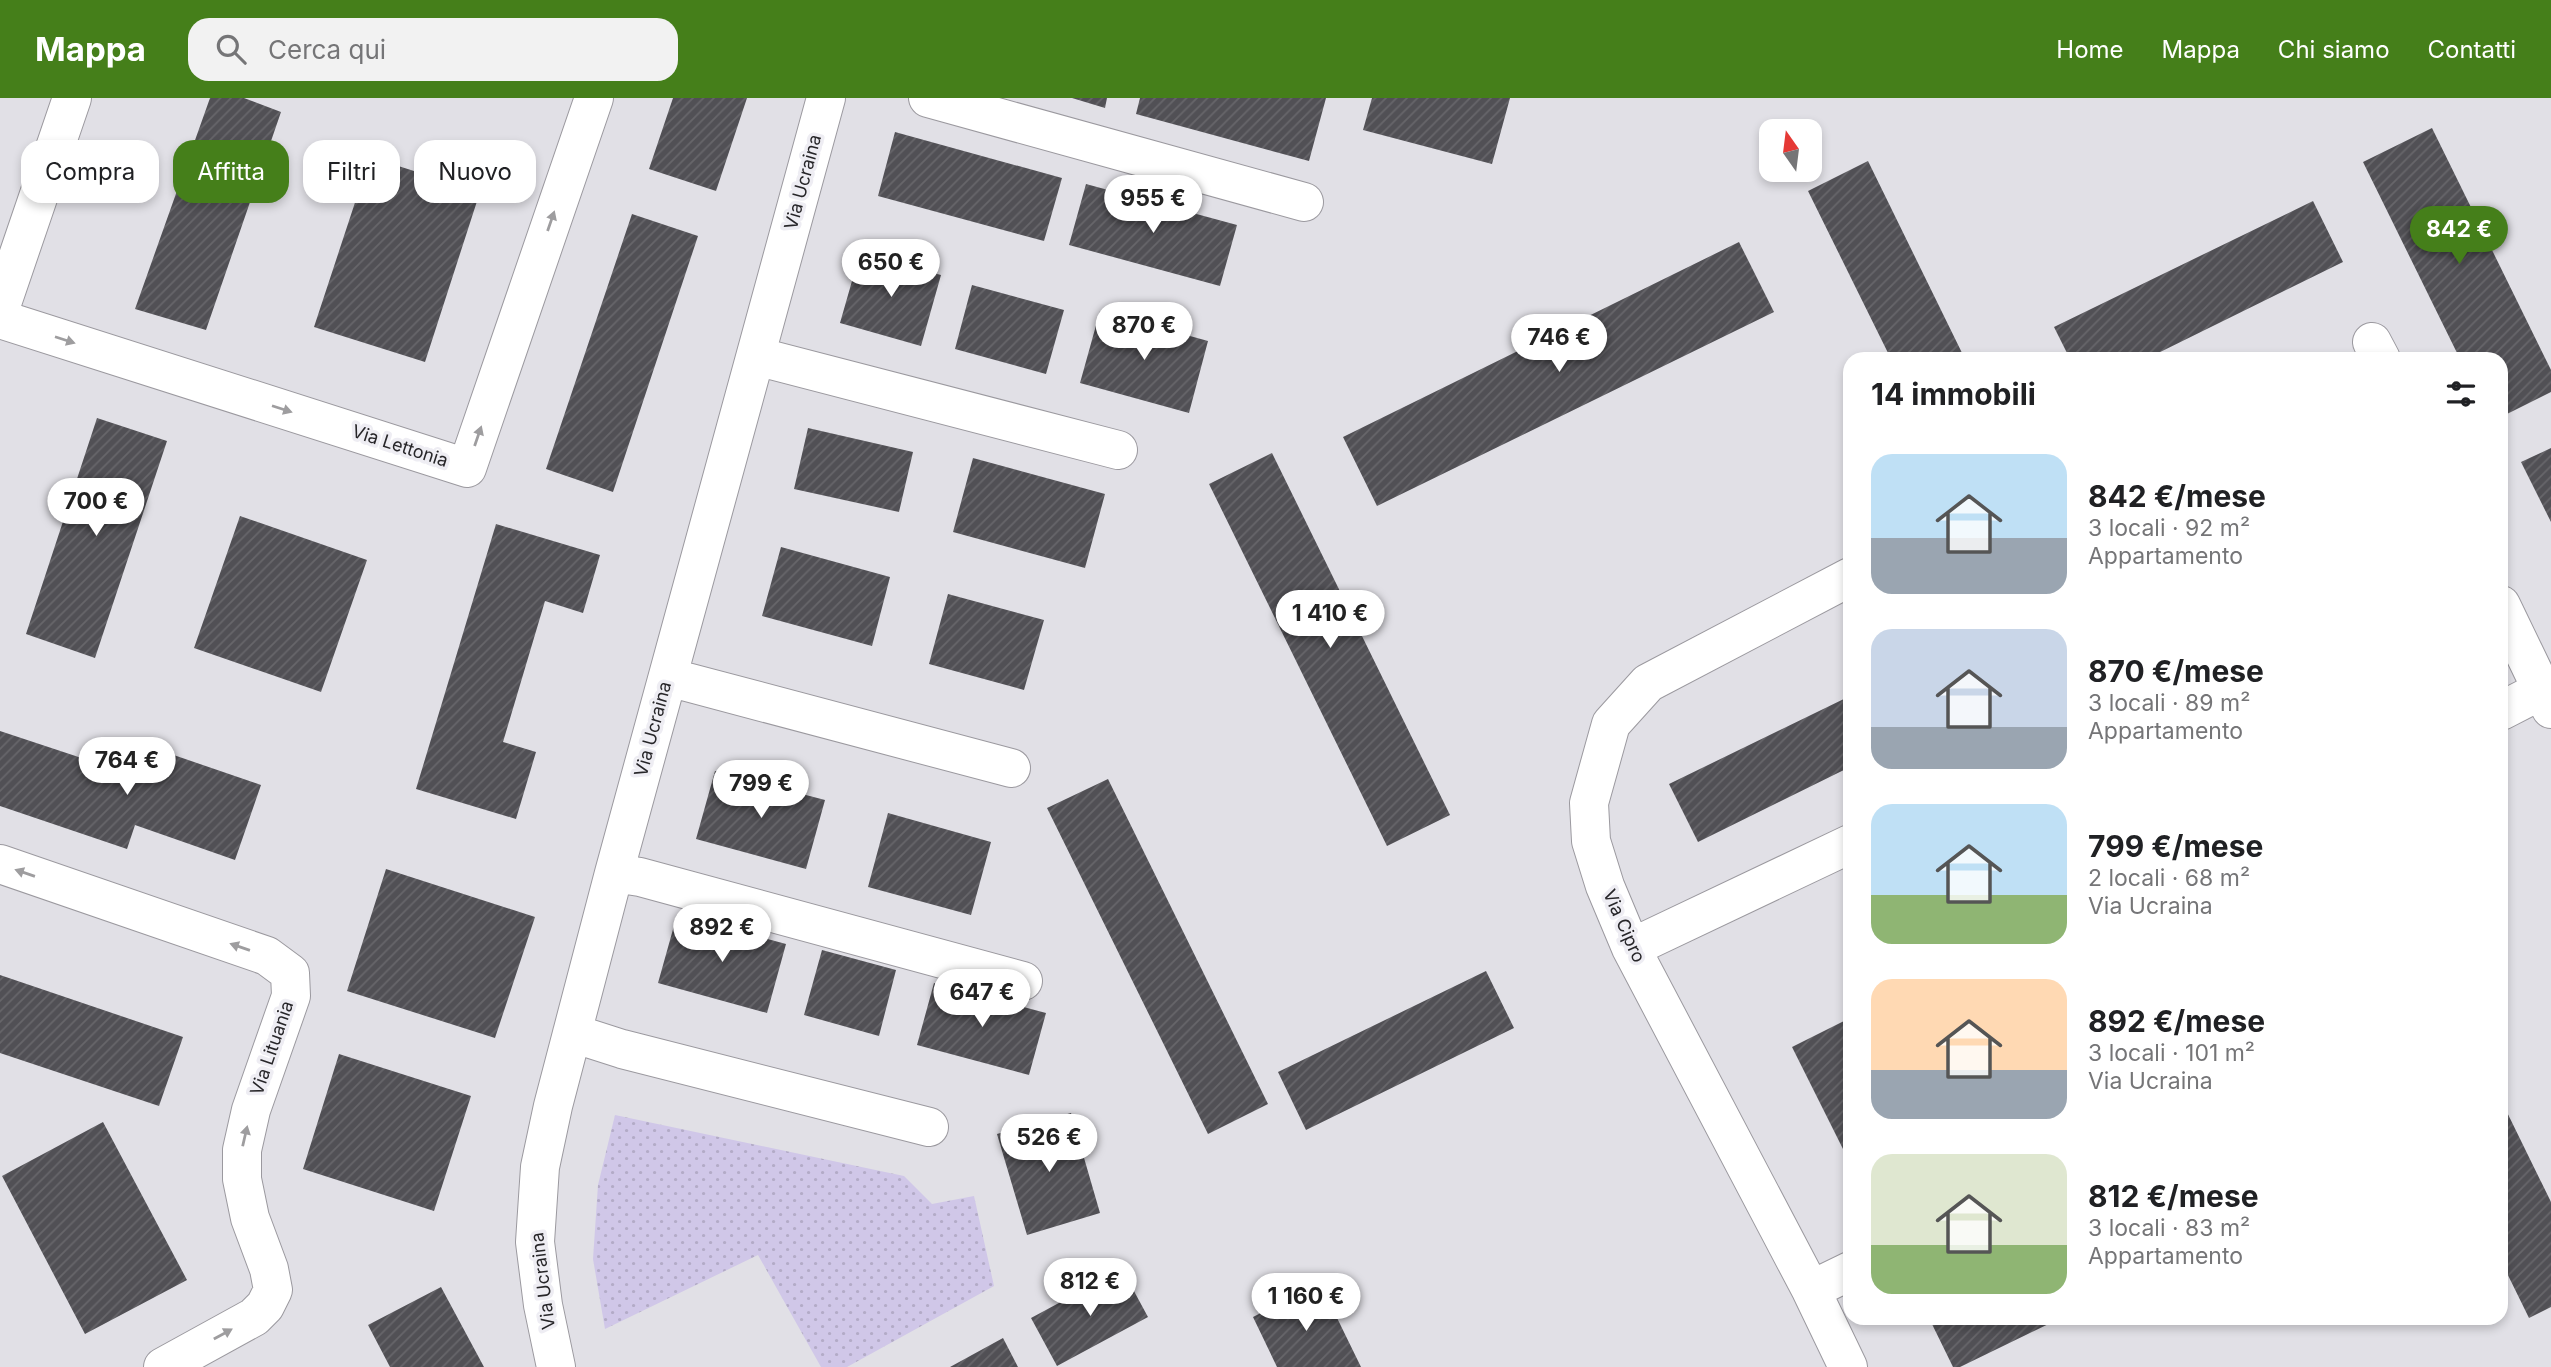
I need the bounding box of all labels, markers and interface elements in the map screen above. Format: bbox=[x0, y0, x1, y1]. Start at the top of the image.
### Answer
search box bbox=[188, 18, 678, 81]
text: Mappa bbox=[35, 29, 146, 69]
icon: search bbox=[212, 30, 250, 68]
text: Cerca qui bbox=[268, 34, 386, 65]
text: Home bbox=[2056, 35, 2124, 64]
text: Mappa bbox=[2162, 35, 2240, 64]
text: Chi siamo bbox=[2278, 35, 2390, 64]
text: Contatti bbox=[2428, 35, 2516, 64]
north arrow bbox=[1759, 119, 1822, 182]
map controls bbox=[1759, 119, 1822, 182]
street label: Via Ucraina bbox=[780, 132, 825, 232]
chip: Compra bbox=[21, 140, 159, 203]
chip: Affitta bbox=[173, 140, 289, 203]
chip: Filtri bbox=[303, 140, 400, 203]
chip: Nuovo bbox=[414, 140, 536, 203]
pin: 955 € bbox=[1104, 176, 1202, 235]
text: 955 € bbox=[1120, 184, 1186, 212]
pin: 842 € bbox=[2410, 206, 2508, 266]
one-way arrow bbox=[546, 211, 557, 232]
text: 842 € bbox=[2426, 215, 2492, 243]
pin: 650 € bbox=[842, 240, 940, 299]
text: 650 € bbox=[858, 248, 924, 276]
pin: 870 € bbox=[1095, 302, 1193, 362]
text: 870 € bbox=[1112, 311, 1176, 339]
pin: 746 € bbox=[1510, 314, 1608, 374]
text: 746 € bbox=[1527, 323, 1591, 351]
one-way arrow bbox=[55, 335, 76, 345]
icon: filters bbox=[2442, 375, 2480, 413]
text: 14 immobili bbox=[1871, 376, 2036, 412]
one-way arrow bbox=[271, 404, 292, 415]
street label: Via Lettonia bbox=[350, 420, 451, 471]
one-way arrow bbox=[473, 426, 484, 447]
pin: 700 € bbox=[47, 478, 145, 538]
text: 842 €/mese bbox=[2088, 478, 2266, 514]
icon: home bbox=[1927, 482, 2011, 566]
text: 700 € bbox=[63, 487, 129, 515]
text: 3 locali · 92 m² bbox=[2088, 514, 2250, 542]
text: Appartamento bbox=[2088, 542, 2243, 570]
pin: 1 410 € bbox=[1265, 590, 1395, 650]
text: 1 410 € bbox=[1292, 599, 1368, 627]
text: 870 €/mese bbox=[2088, 653, 2264, 689]
icon: home bbox=[1927, 657, 2011, 741]
street label: Via Ucraina bbox=[630, 679, 675, 779]
text: 3 locali · 89 m² bbox=[2088, 689, 2250, 717]
text: Appartamento bbox=[2088, 717, 2243, 745]
pin: 764 € bbox=[78, 738, 176, 797]
text: 764 € bbox=[95, 746, 159, 774]
pin: 799 € bbox=[712, 760, 810, 820]
text: 799 € bbox=[729, 769, 793, 797]
text: 799 €/mese bbox=[2088, 828, 2263, 864]
icon: home bbox=[1927, 832, 2011, 916]
text: 2 locali · 68 m² bbox=[2088, 864, 2250, 892]
one-way arrow bbox=[14, 867, 35, 878]
street label: Via Cipro bbox=[1599, 886, 1650, 966]
text: Via Ucraina bbox=[2088, 892, 2213, 920]
pin: 892 € bbox=[673, 904, 771, 964]
text: 892 € bbox=[689, 913, 755, 941]
one-way arrow bbox=[230, 941, 251, 952]
pin: 647 € bbox=[933, 970, 1031, 1029]
text: 647 € bbox=[949, 978, 1015, 1006]
street label: Via Lituania bbox=[246, 998, 297, 1098]
text: 892 €/mese bbox=[2088, 1003, 2265, 1039]
icon: home bbox=[1927, 1007, 2011, 1091]
text: 3 locali · 101 m² bbox=[2088, 1039, 2255, 1067]
text: Via Ucraina bbox=[2088, 1067, 2213, 1095]
pin: 526 € bbox=[1000, 1114, 1098, 1174]
text: 526 € bbox=[1016, 1123, 1082, 1151]
one-way arrow bbox=[240, 1125, 251, 1147]
text: 812 €/mese bbox=[2088, 1178, 2259, 1214]
icon: home bbox=[1927, 1182, 2011, 1266]
text: 3 locali · 83 m² bbox=[2088, 1214, 2250, 1242]
street label: Via Ucraina bbox=[526, 1231, 559, 1331]
text: Appartamento bbox=[2088, 1242, 2243, 1270]
pin: 812 € bbox=[1041, 1258, 1139, 1318]
text: 812 € bbox=[1060, 1267, 1120, 1295]
pin: 1 160 € bbox=[1241, 1274, 1371, 1333]
text: 1 160 € bbox=[1268, 1282, 1344, 1310]
one-way arrow bbox=[213, 1328, 233, 1340]

